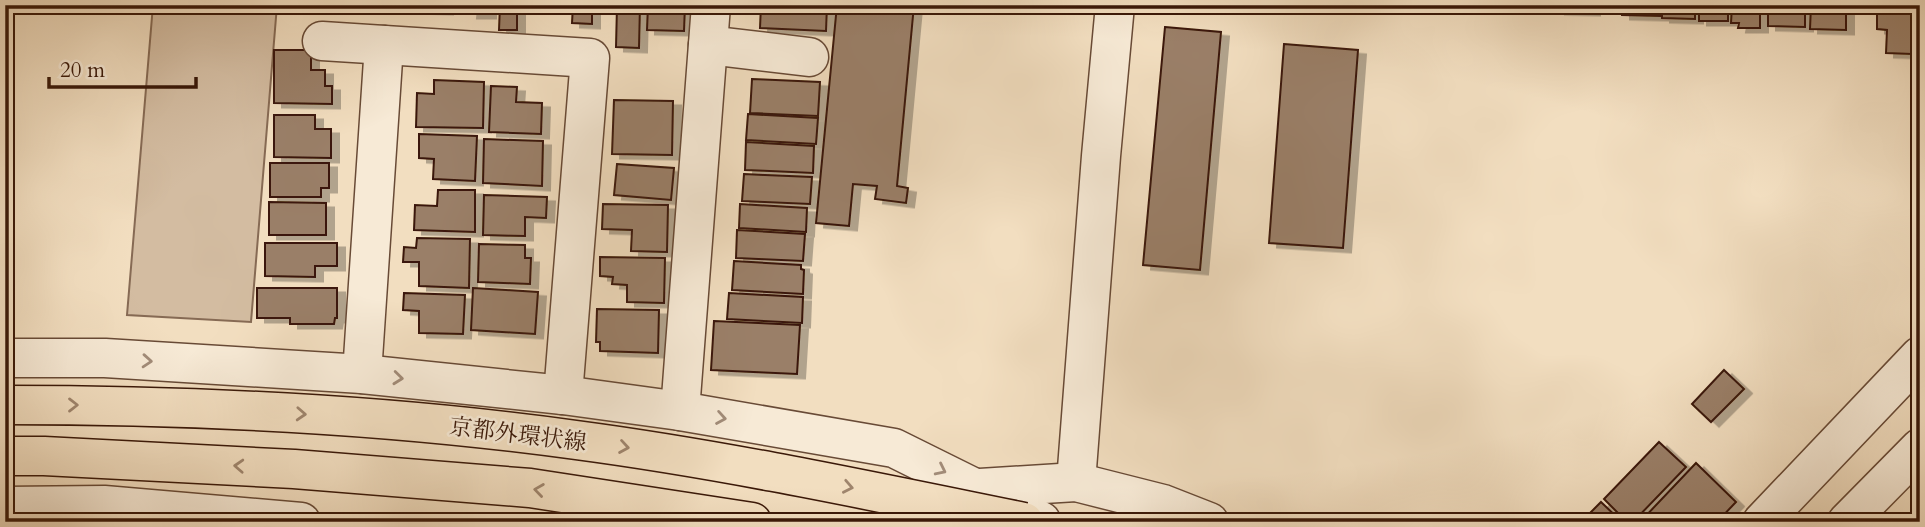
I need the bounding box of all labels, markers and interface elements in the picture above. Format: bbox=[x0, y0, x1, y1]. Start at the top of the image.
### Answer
scale bar bbox=[49, 46, 196, 90]
text: 20 m bbox=[60, 56, 105, 85]
one-way arrow bbox=[142, 353, 153, 368]
one-way arrow bbox=[393, 370, 404, 385]
one-way arrow bbox=[69, 397, 79, 413]
one-way arrow bbox=[296, 407, 307, 422]
one-way arrow bbox=[715, 410, 727, 425]
street label: 京都外環状線 bbox=[448, 411, 588, 458]
one-way arrow bbox=[618, 439, 630, 454]
one-way arrow bbox=[233, 459, 244, 474]
one-way arrow bbox=[934, 462, 946, 476]
one-way arrow bbox=[842, 479, 854, 494]
one-way arrow bbox=[533, 483, 545, 498]

